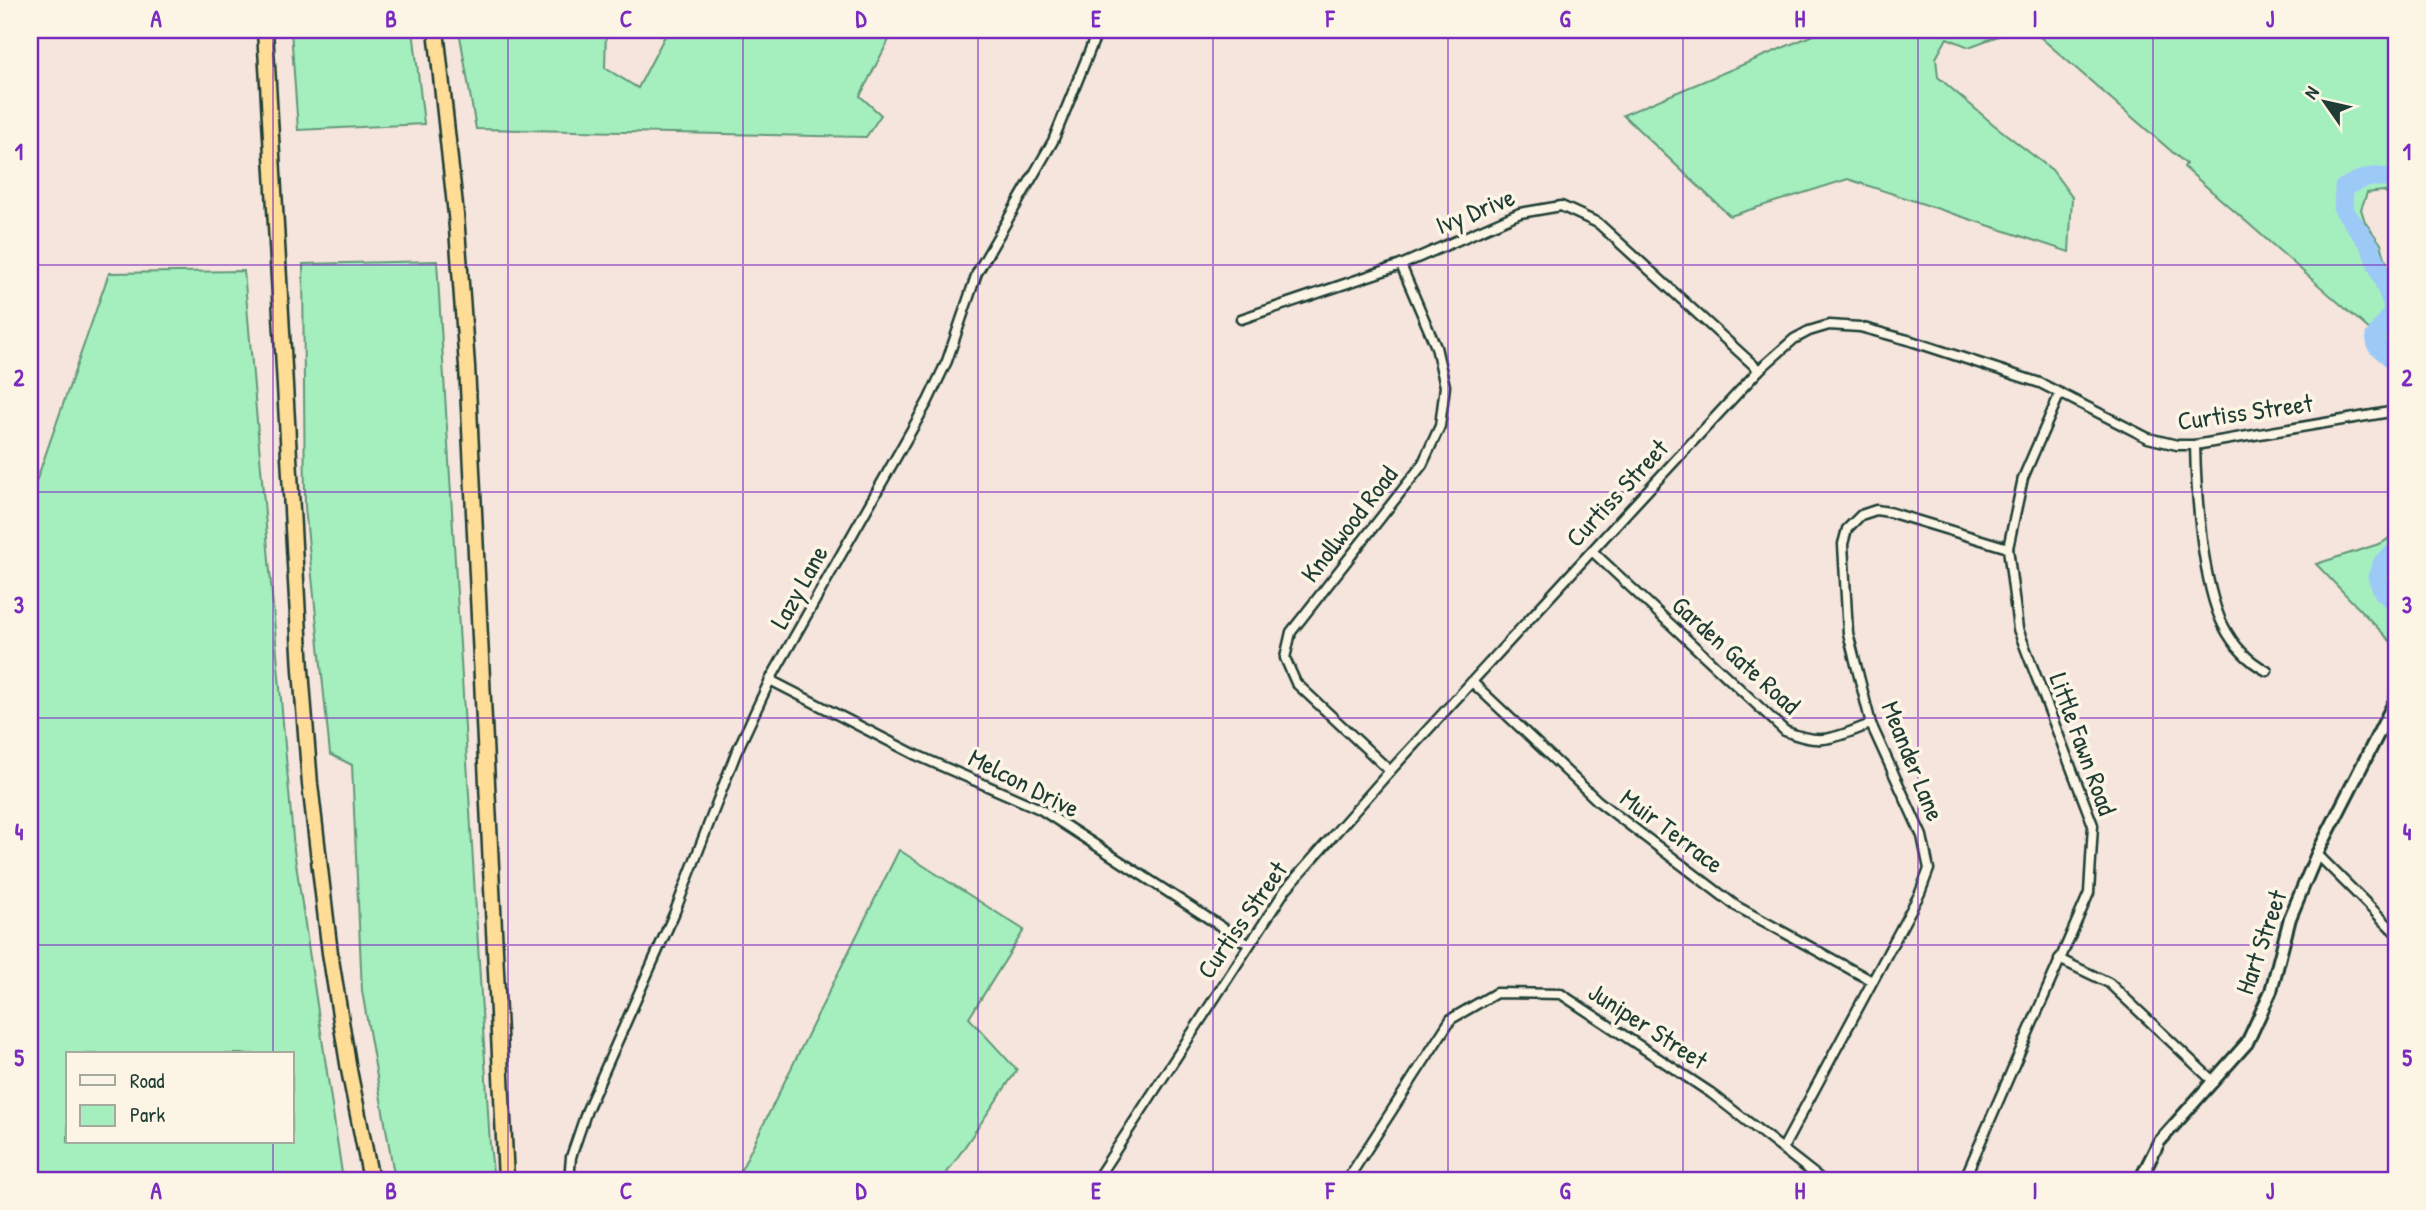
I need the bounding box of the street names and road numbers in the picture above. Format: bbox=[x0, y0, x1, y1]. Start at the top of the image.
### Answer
street label: Ivy Drive bbox=[1430, 179, 1520, 242]
street label: Curtiss Street bbox=[2175, 385, 2316, 438]
street label: Curtiss Street bbox=[1557, 430, 1677, 554]
street label: Knollwood Road bbox=[1292, 458, 1405, 589]
street label: Lazy Lane bbox=[761, 539, 836, 635]
street label: Garden Gate Road bbox=[1665, 588, 1808, 722]
street label: Little Fawn Road bbox=[2042, 668, 2125, 820]
street label: Meander Lane bbox=[1874, 696, 1953, 826]
street label: Melcon Drive bbox=[963, 740, 1086, 825]
street label: Muir Terrace bbox=[1614, 780, 1731, 881]
street label: Curtiss Street bbox=[1188, 853, 1296, 985]
street label: Hart Street bbox=[2226, 884, 2295, 999]
street label: Juniper Street bbox=[1582, 974, 1716, 1078]

